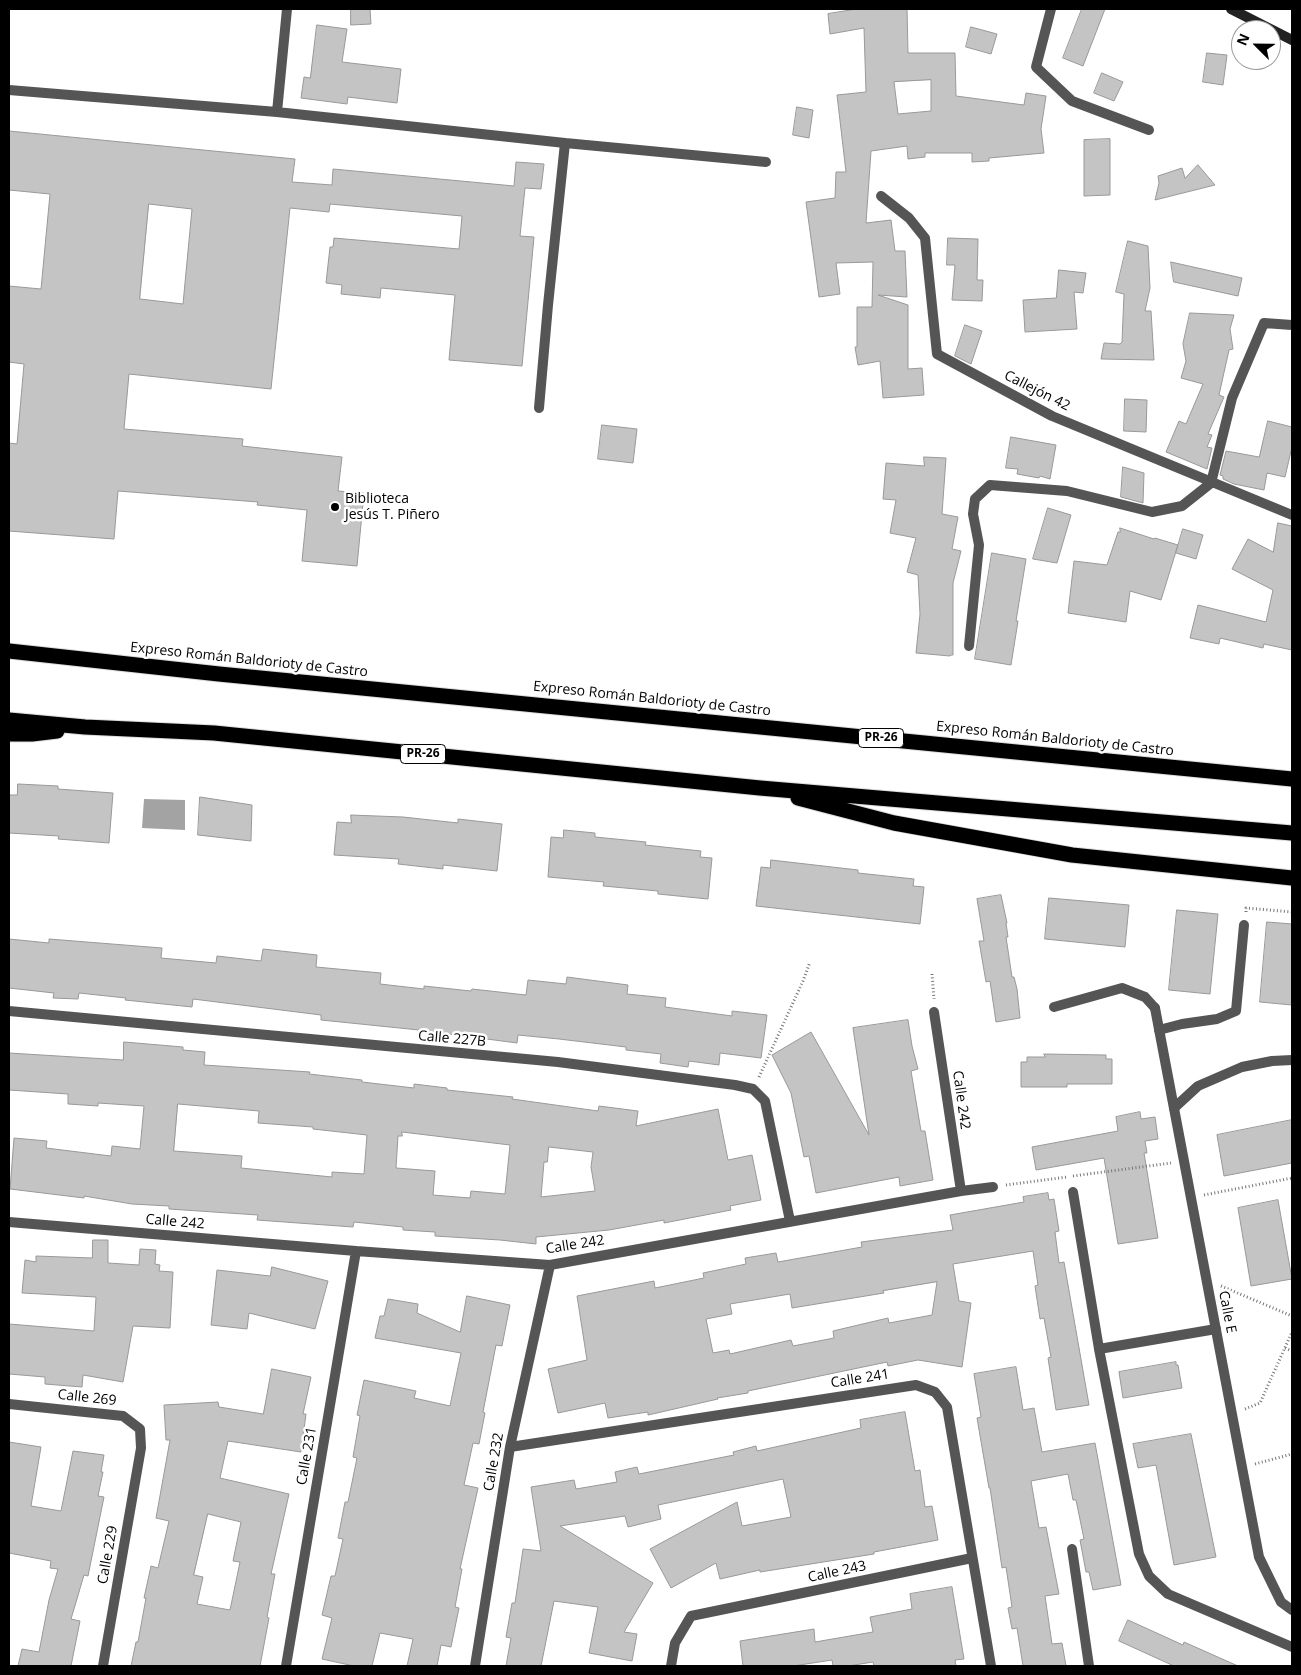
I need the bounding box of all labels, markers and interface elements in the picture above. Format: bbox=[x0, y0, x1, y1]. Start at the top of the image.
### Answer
north arrow bbox=[1231, 20, 1281, 70]
text: N bbox=[1232, 30, 1254, 48]
street label: Callejón 42 bbox=[1001, 367, 1073, 415]
place label: Biblioteca Jesús T. Piñero bbox=[345, 491, 440, 524]
marker: Biblioteca Jesús T. Piñero bbox=[329, 501, 341, 513]
street label: Expreso Román Baldorioty de Castro bbox=[129, 639, 369, 681]
street label: Expreso Román Baldorioty de Castro bbox=[532, 678, 772, 720]
street label: Expreso Román Baldorioty de Castro bbox=[935, 718, 1175, 760]
road number: PR-26 bbox=[858, 728, 904, 748]
road number: PR-26 bbox=[400, 744, 446, 764]
street label: Calle 227B bbox=[417, 1028, 487, 1050]
street label: Calle 242 bbox=[949, 1070, 973, 1130]
street label: Calle 242 bbox=[145, 1211, 205, 1233]
street label: Calle 242 bbox=[544, 1232, 606, 1258]
street label: Calle E bbox=[1215, 1289, 1239, 1335]
street label: Calle 241 bbox=[829, 1366, 891, 1392]
street label: Calle 269 bbox=[57, 1387, 117, 1409]
street label: Calle 231 bbox=[294, 1425, 320, 1487]
street label: Calle 232 bbox=[481, 1431, 507, 1493]
street label: Calle 229 bbox=[95, 1524, 121, 1586]
street label: Calle 243 bbox=[806, 1558, 868, 1586]

